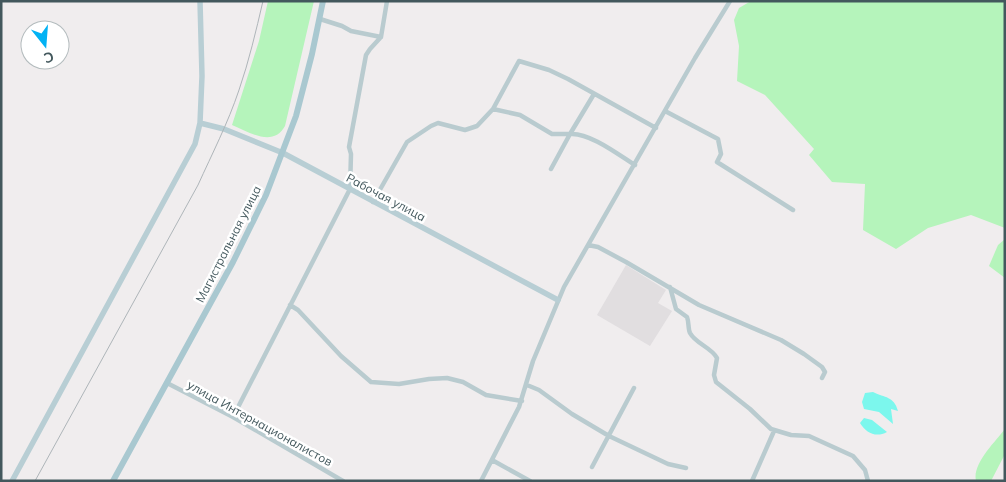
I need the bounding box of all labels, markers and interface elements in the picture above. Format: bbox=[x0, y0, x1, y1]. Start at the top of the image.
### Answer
north arrow bbox=[20, 20, 70, 70]
text: С bbox=[42, 47, 56, 67]
street label: Рабочая улица bbox=[344, 170, 428, 224]
street label: Магистральная улица bbox=[192, 183, 264, 305]
street label: улица Интернационалистов bbox=[185, 377, 335, 469]

